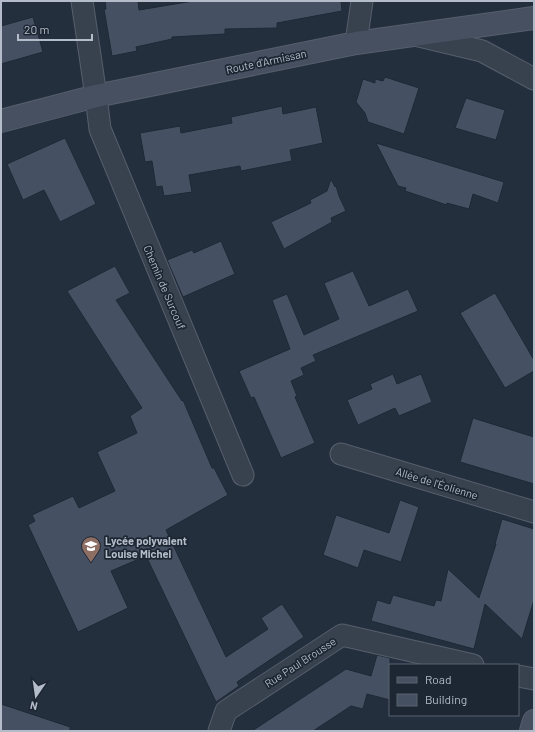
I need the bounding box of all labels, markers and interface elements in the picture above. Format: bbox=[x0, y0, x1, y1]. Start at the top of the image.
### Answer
scale bar bbox=[18, 16, 92, 42]
text: 20 m bbox=[24, 22, 50, 36]
street label: Route d'Armissan bbox=[225, 46, 307, 76]
street label: Chemin de Surcouf bbox=[141, 243, 189, 331]
street label: Allée de l'Éolienne bbox=[394, 464, 480, 502]
place label: Lycée polyvalent Louise Michel bbox=[105, 534, 187, 560]
school or university icon: Lycée polyvalent Louise Michel bbox=[80, 535, 102, 563]
street label: Rue Paul Brousse bbox=[262, 634, 338, 690]
legend bbox=[389, 664, 519, 716]
text: Road bbox=[425, 672, 452, 686]
north arrow bbox=[16, 676, 56, 716]
text: Building bbox=[425, 692, 467, 706]
text: N bbox=[29, 699, 39, 713]

